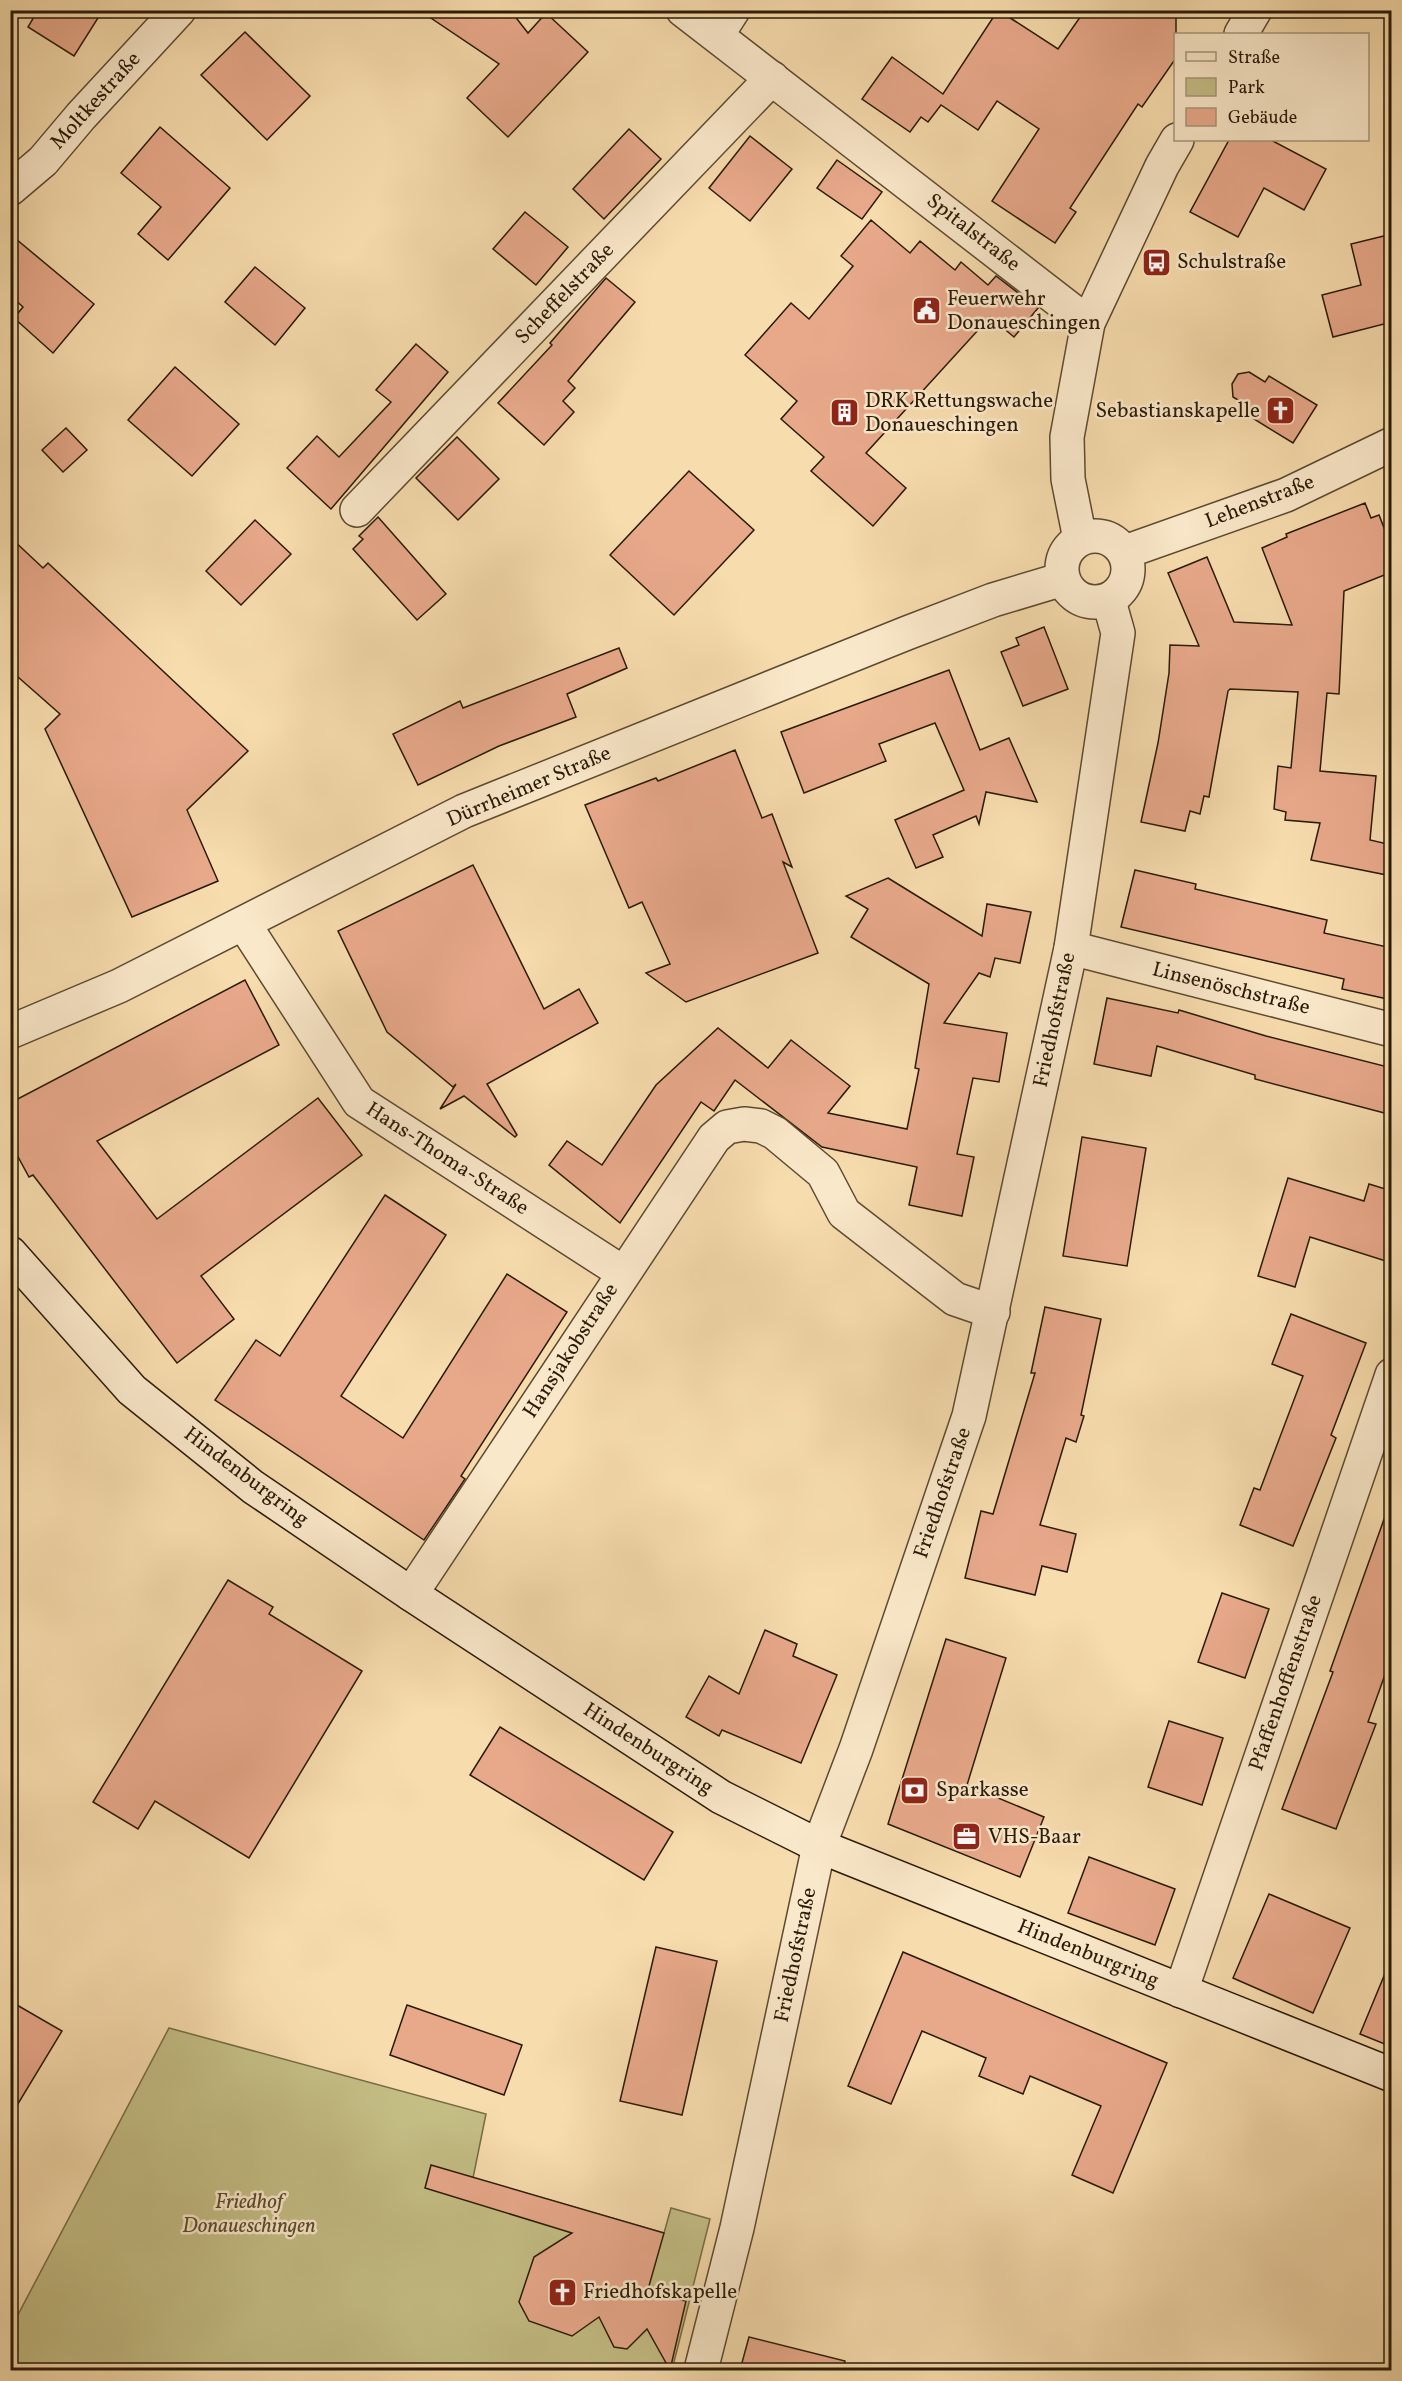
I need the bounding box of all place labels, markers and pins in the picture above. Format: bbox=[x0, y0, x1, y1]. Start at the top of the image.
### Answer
bus stop icon: Schulstraße bbox=[1140, 246, 1172, 278]
place label: Schulstraße bbox=[1177, 248, 1286, 277]
place label: Feuerwehr Donaueschingen bbox=[947, 285, 1101, 338]
public building icon: Feuerwehr Donaueschingen bbox=[910, 295, 942, 327]
place label: DRK Rettungswache Donaueschingen bbox=[865, 387, 1053, 440]
church icon: Sebastianskapelle bbox=[1265, 395, 1297, 427]
building icon: DRK Rettungswache Donaueschingen bbox=[828, 397, 860, 429]
place label: Sebastianskapelle bbox=[1095, 397, 1260, 426]
bank icon: Sparkasse bbox=[899, 1774, 931, 1806]
place label: Sparkasse bbox=[936, 1776, 1029, 1805]
office icon: VHS-Baar bbox=[951, 1821, 983, 1853]
place label: VHS-Baar bbox=[988, 1823, 1081, 1852]
church icon: Friedhofskapelle bbox=[546, 2276, 578, 2308]
place label: Friedhofskapelle bbox=[583, 2278, 737, 2307]

